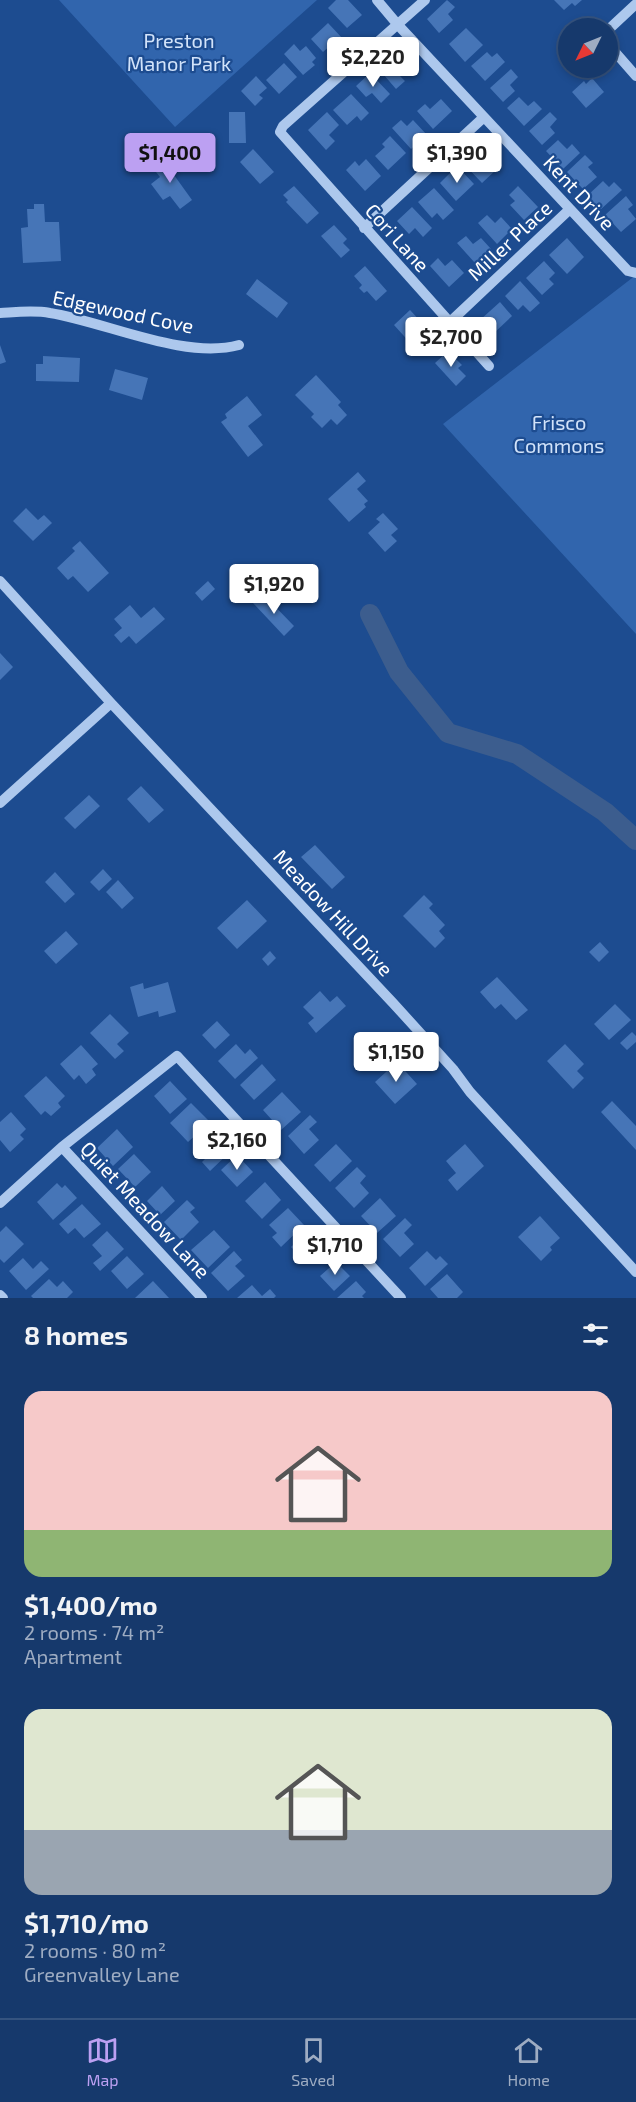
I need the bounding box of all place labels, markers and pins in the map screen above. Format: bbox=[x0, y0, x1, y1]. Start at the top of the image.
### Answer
pin: $2,220 bbox=[324, 37, 422, 88]
pin: $1,400 bbox=[121, 133, 219, 184]
pin: $1,390 bbox=[408, 133, 506, 184]
pin: $2,700 bbox=[402, 317, 500, 368]
pin: $1,920 bbox=[225, 564, 323, 615]
pin: $1,150 bbox=[347, 1032, 445, 1083]
pin: $2,160 bbox=[188, 1120, 286, 1171]
pin: $1,710 bbox=[286, 1225, 384, 1276]

